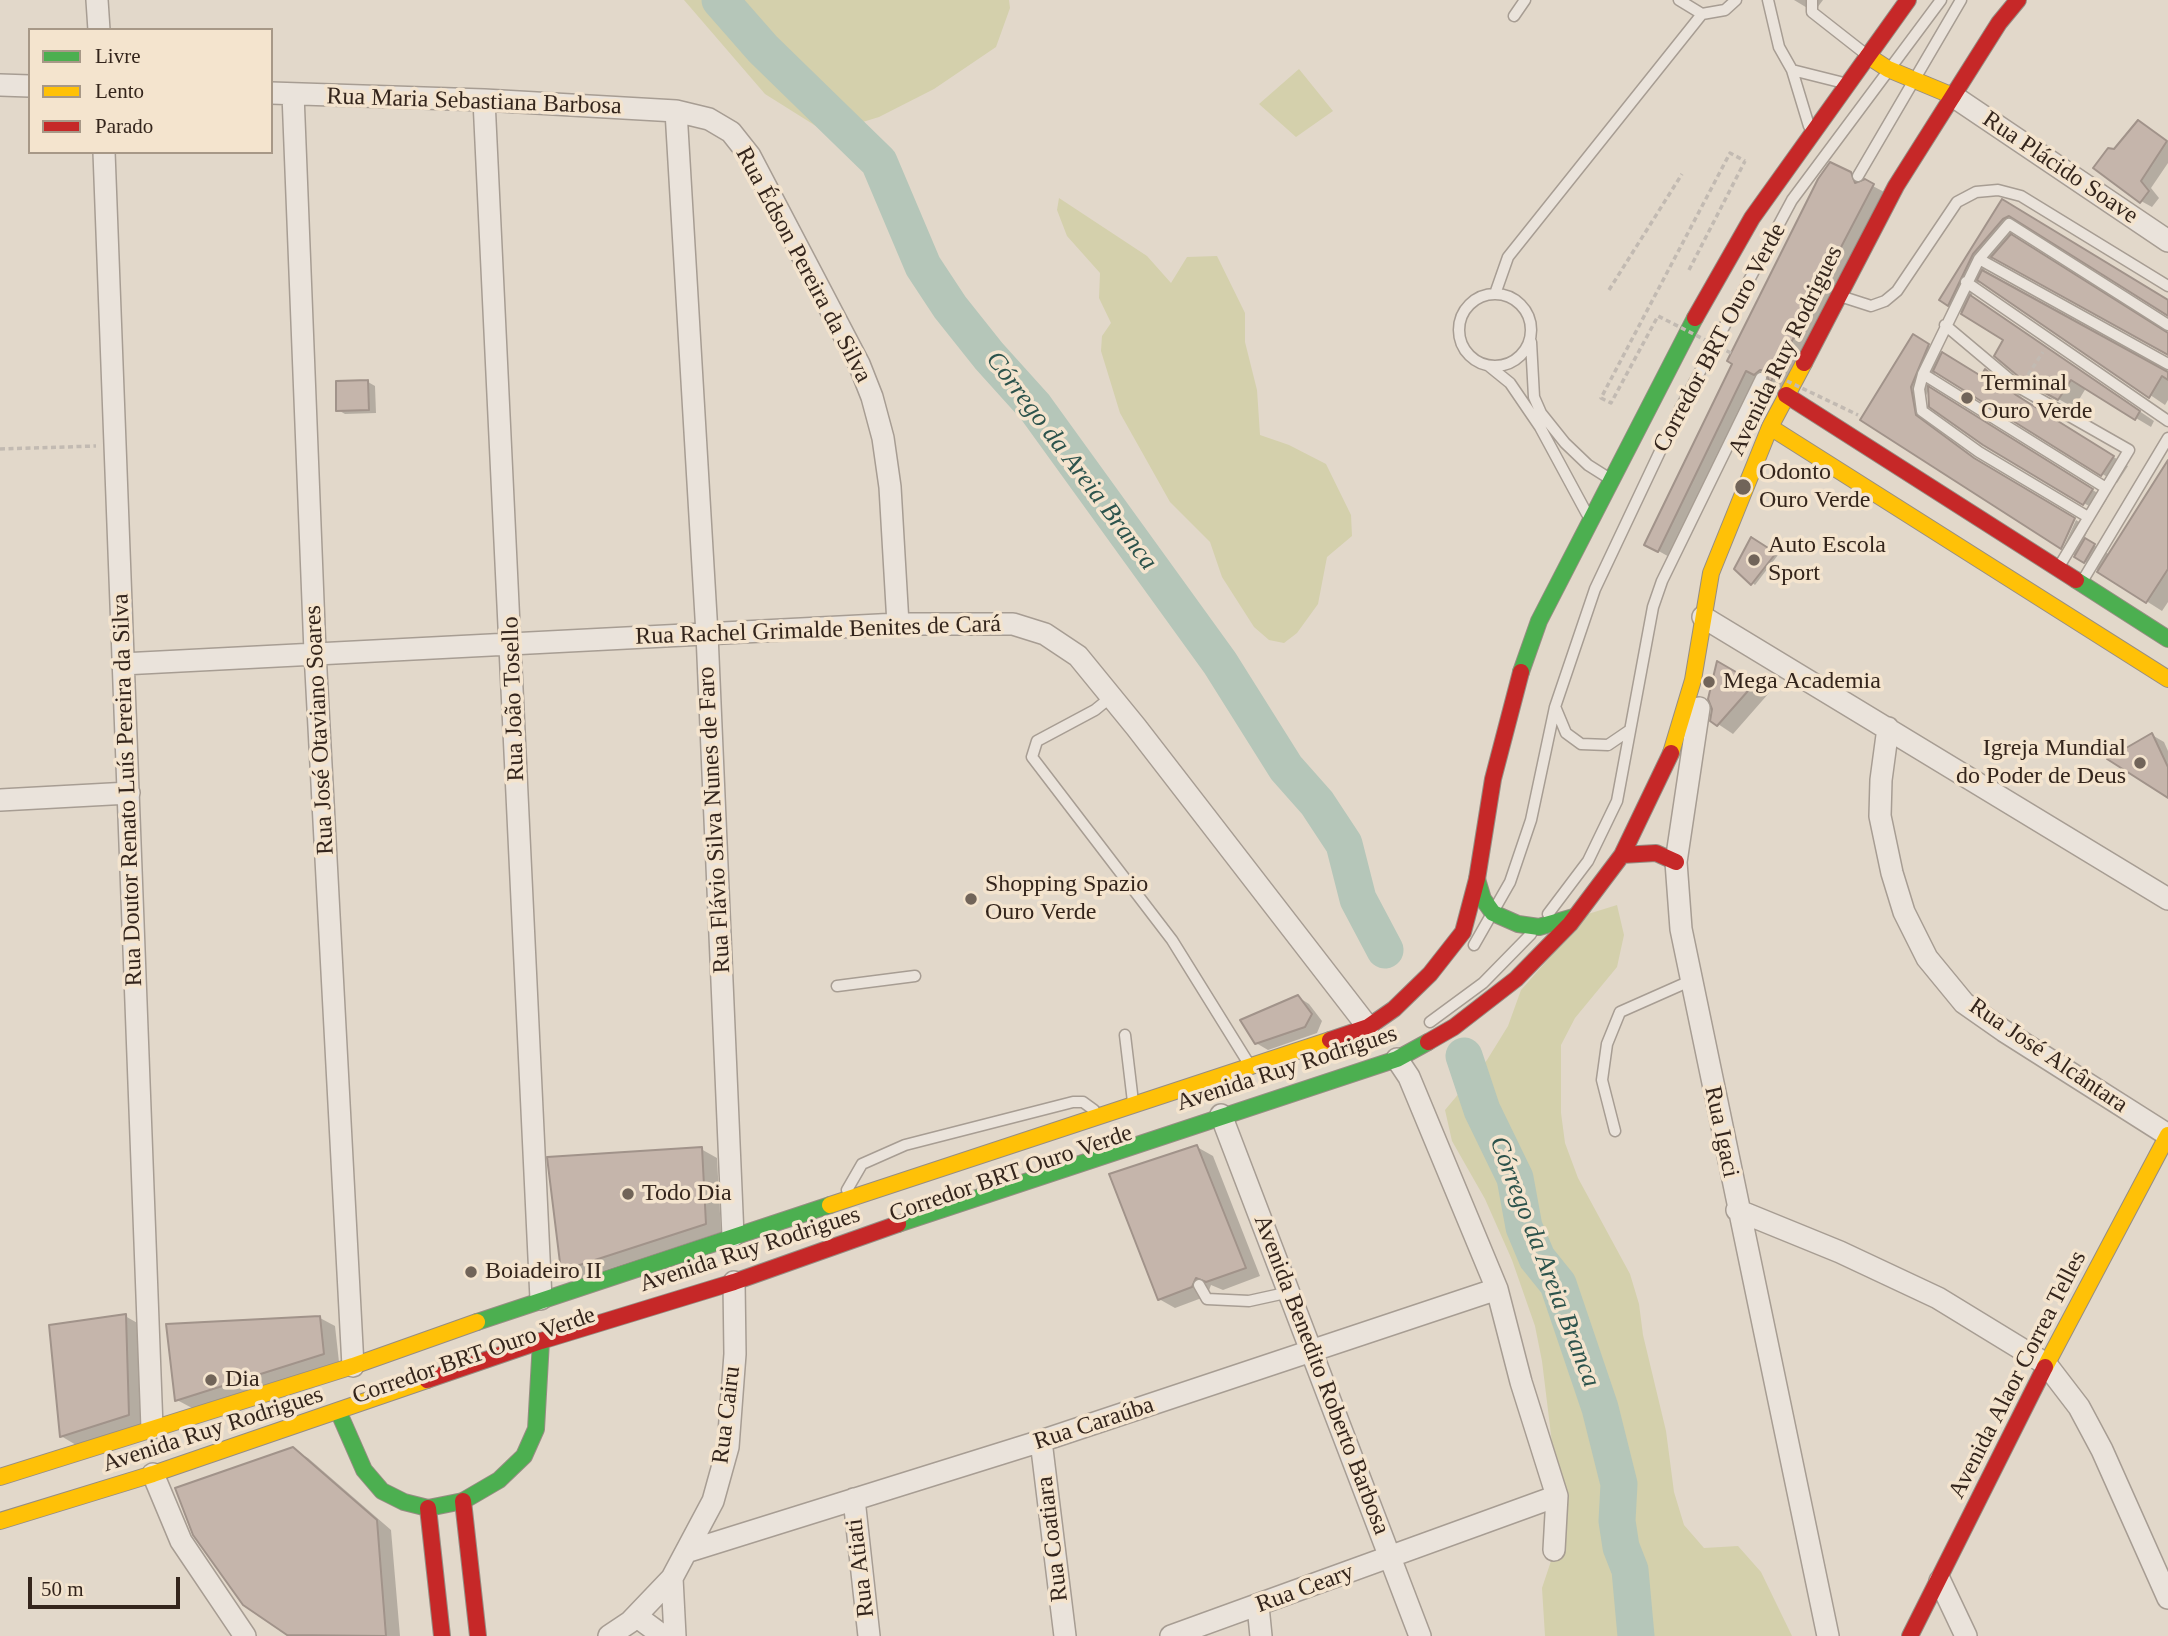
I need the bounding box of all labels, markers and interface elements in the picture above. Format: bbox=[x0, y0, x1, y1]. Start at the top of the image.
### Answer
legend bbox=[28, 28, 273, 154]
text: Livre bbox=[95, 44, 140, 68]
text: Lento bbox=[95, 79, 144, 103]
street label: Rua Maria Sebastiana Barbosa bbox=[326, 82, 622, 122]
street label: Rua Plácido Soave bbox=[1977, 105, 2143, 231]
text: Parado bbox=[95, 114, 153, 138]
street label: Rua Édson Pereira da Silva bbox=[729, 142, 877, 388]
street label: Corredor BRT Ouro Verde bbox=[1647, 219, 1793, 457]
street label: Avenida Ruy Rodrigues bbox=[1723, 241, 1849, 461]
water label: Córrego da Areia Branca bbox=[979, 345, 1163, 577]
place label: Terminal Ouro Verde bbox=[1981, 370, 2092, 426]
marker: Terminal Ouro Verde bbox=[1959, 390, 1975, 406]
place label: Odonto Ouro Verde bbox=[1759, 459, 1870, 515]
marker: Odonto Ouro Verde bbox=[1733, 477, 1753, 497]
place label: Auto Escola Sport bbox=[1768, 532, 1886, 588]
marker: Auto Escola Sport bbox=[1746, 552, 1762, 568]
street label: Rua Doutor Renato Luís Pereira da Silva bbox=[107, 593, 149, 987]
street label: Rua José Otaviano Soares bbox=[299, 604, 341, 856]
street label: Rua Rachel Grimalde Benites de Cará bbox=[635, 610, 1001, 652]
street label: Rua João Tosello bbox=[497, 616, 531, 782]
street label: Rua Flávio Silva Nunes de Faro bbox=[693, 666, 737, 974]
place label: Mega Academia bbox=[1723, 668, 1881, 696]
marker: Mega Academia bbox=[1701, 674, 1717, 690]
place label: Igreja Mundial do Poder de Deus bbox=[1956, 735, 2126, 791]
marker: Igreja Mundial do Poder de Deus bbox=[2132, 755, 2148, 771]
place label: Shopping Spazio Ouro Verde bbox=[985, 871, 1148, 927]
marker: Shopping Spazio Ouro Verde bbox=[963, 891, 979, 907]
street label: Rua José Alcântara bbox=[1963, 992, 2133, 1120]
street label: Avenida Ruy Rodrigues bbox=[1173, 1020, 1401, 1118]
street label: Rua Igaci bbox=[1697, 1084, 1745, 1180]
street label: Corredor BRT Ouro Verde bbox=[886, 1119, 1136, 1229]
water label: Córrego da Areia Branca bbox=[1482, 1132, 1606, 1392]
place label: Todo Dia bbox=[642, 1180, 732, 1208]
marker: Todo Dia bbox=[620, 1186, 636, 1202]
street label: Avenida Ruy Rodrigues bbox=[636, 1201, 864, 1299]
street label: Avenida Benedito Roberto Barbosa bbox=[1247, 1211, 1395, 1539]
street label: Avenida Alaor Correa Telles bbox=[1943, 1246, 2093, 1504]
place label: Boiadeiro II bbox=[485, 1258, 602, 1286]
marker: Boiadeiro II bbox=[463, 1264, 479, 1280]
street label: Corredor BRT Ouro Verde bbox=[349, 1301, 599, 1411]
street label: Rua Cairu bbox=[707, 1365, 747, 1465]
place label: Dia bbox=[225, 1366, 260, 1394]
marker: Dia bbox=[203, 1372, 219, 1388]
street label: Avenida Ruy Rodrigues bbox=[99, 1381, 327, 1479]
street label: Rua Caraúba bbox=[1030, 1391, 1158, 1457]
street label: Rua Coatiara bbox=[1031, 1475, 1075, 1603]
street label: Rua Atiati bbox=[841, 1517, 881, 1619]
street label: Rua Ceary bbox=[1252, 1558, 1358, 1620]
scale bar bbox=[32, 1562, 184, 1606]
text: 50 m bbox=[41, 1577, 84, 1601]

